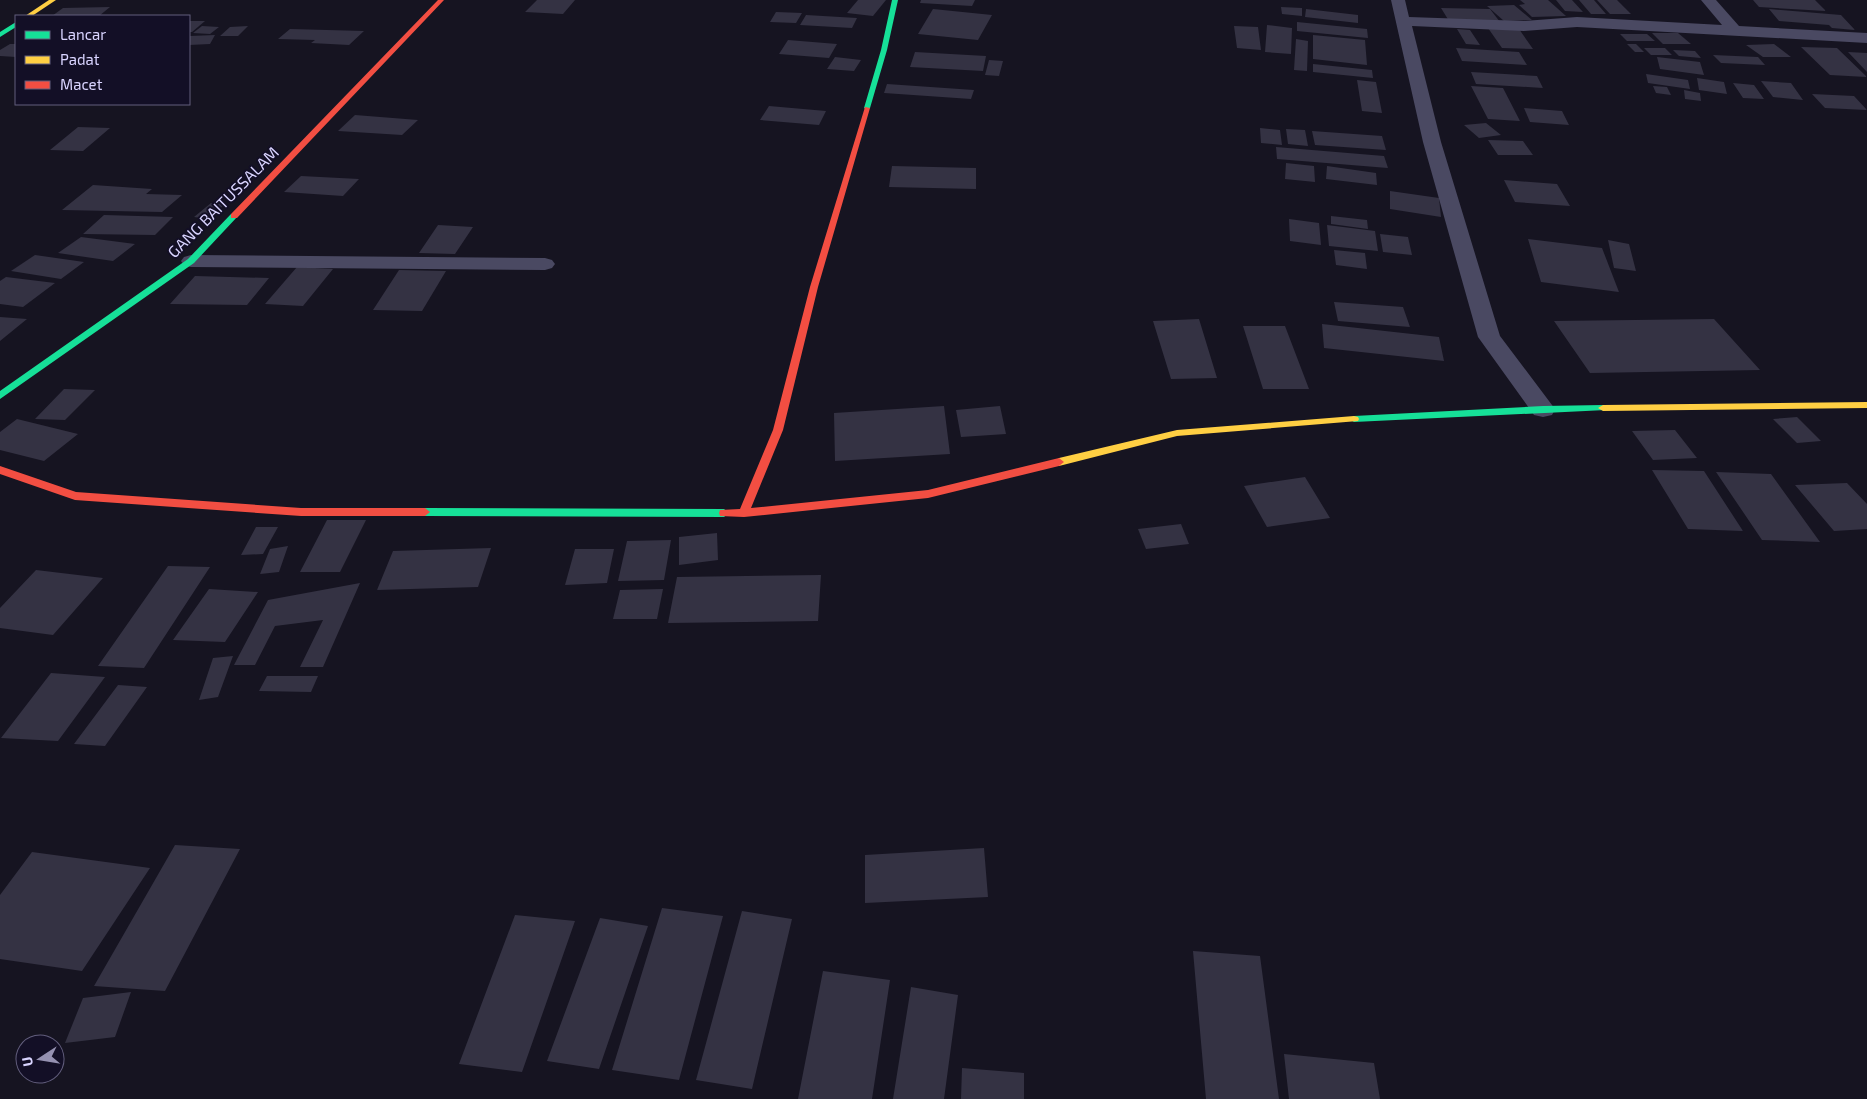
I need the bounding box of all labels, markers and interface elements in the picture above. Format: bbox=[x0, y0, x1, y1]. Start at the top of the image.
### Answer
legend bbox=[15, 15, 190, 105]
text: Lancar bbox=[60, 25, 106, 43]
text: Padat bbox=[60, 50, 100, 68]
text: Macet bbox=[60, 75, 103, 93]
street label: GANG BAITUSSALAM bbox=[163, 142, 282, 261]
north arrow bbox=[15, 1034, 65, 1084]
text: U bbox=[17, 1055, 36, 1068]

